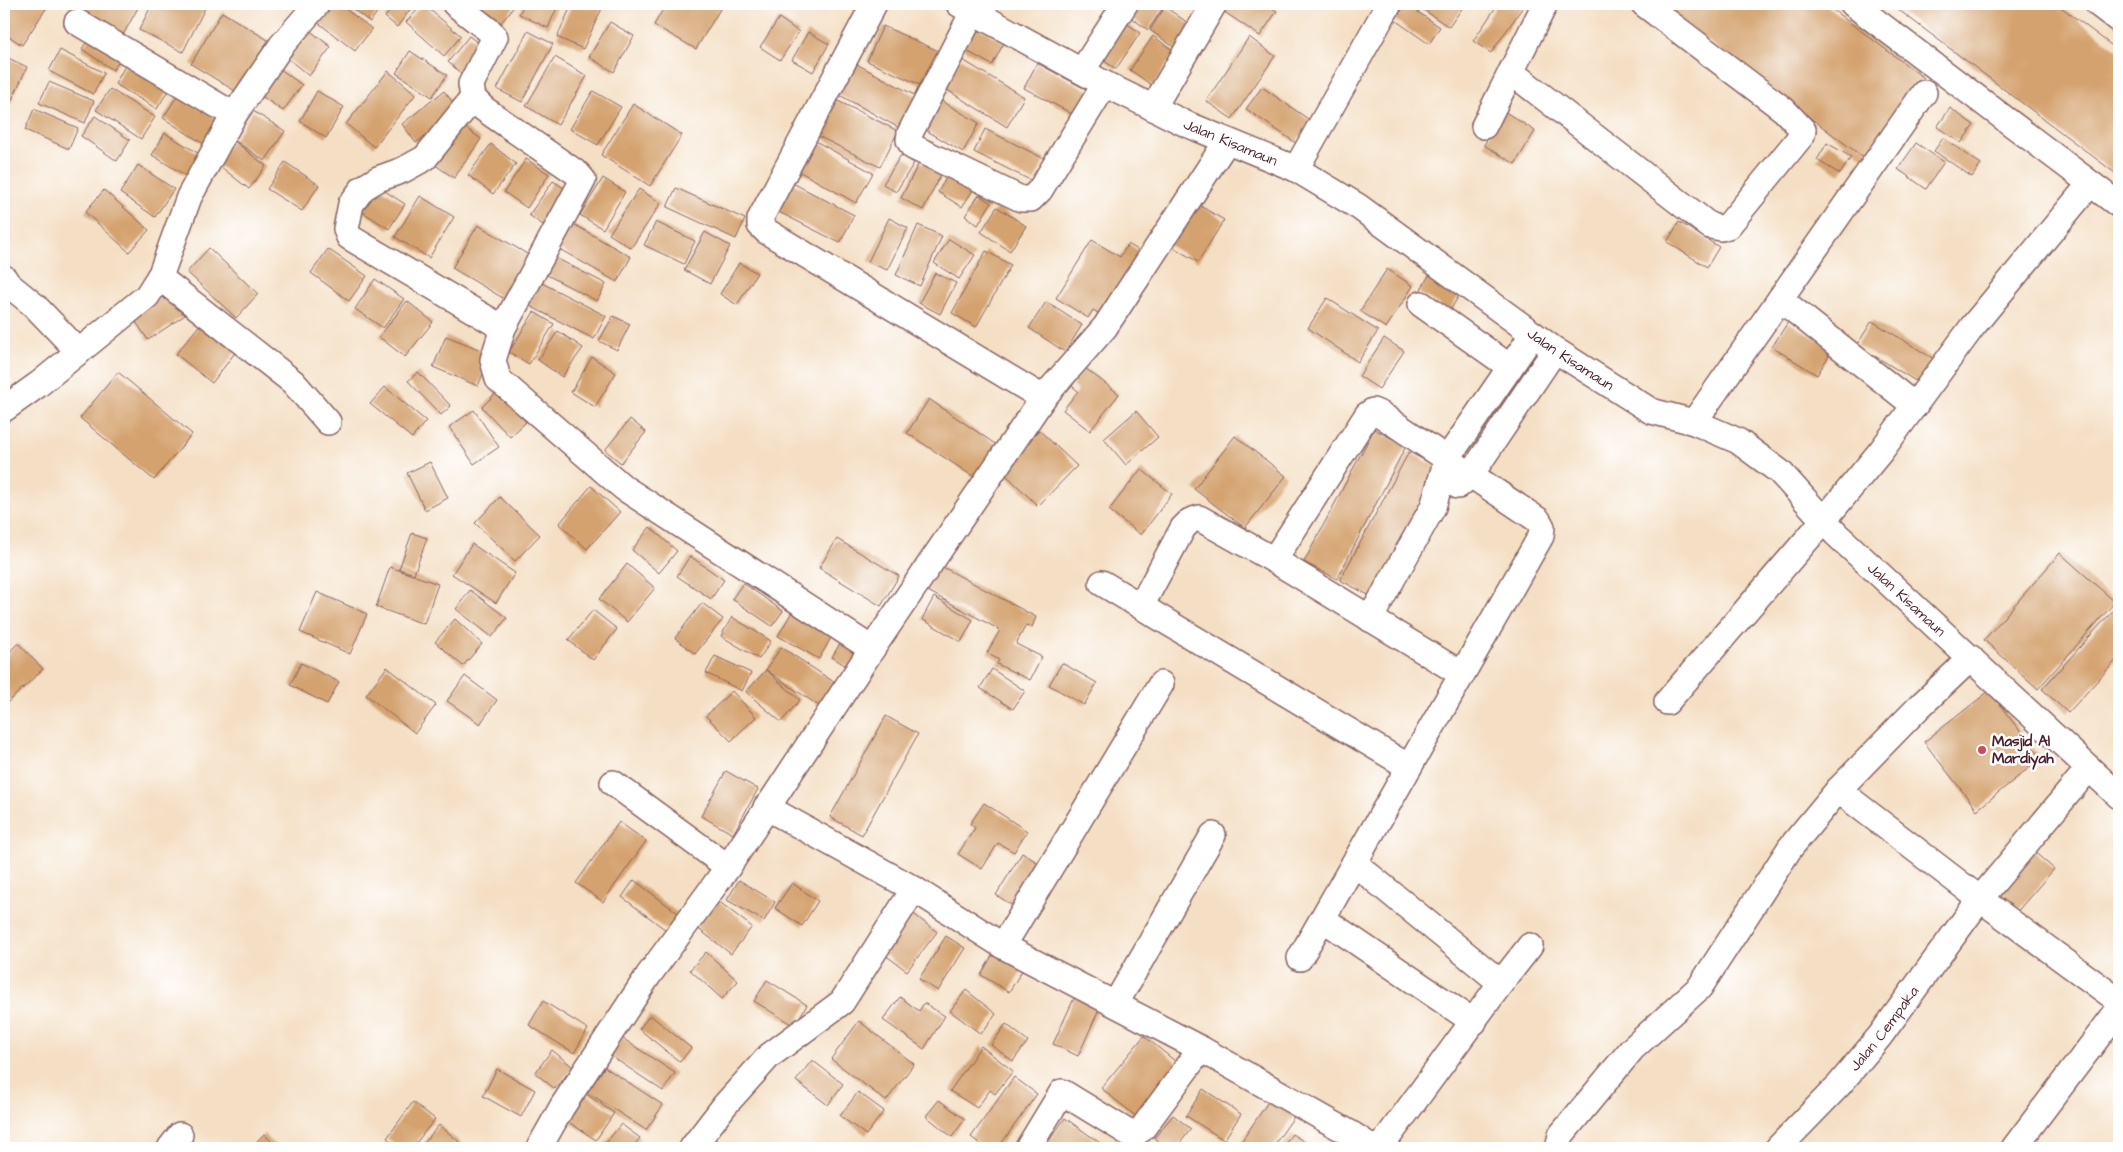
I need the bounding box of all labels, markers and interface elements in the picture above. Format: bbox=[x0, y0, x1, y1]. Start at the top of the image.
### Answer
street label: Jalan Kisamaun bbox=[1180, 114, 1281, 172]
street label: Jalan Kisamaun bbox=[1523, 323, 1618, 396]
street label: Jalan Kisamaun bbox=[1862, 558, 1951, 642]
place label: Masjid Al Mardiyah bbox=[1992, 731, 2054, 770]
marker: Masjid Al Mardiyah bbox=[1976, 744, 1988, 756]
street label: Jalan Cempaka bbox=[1845, 982, 1924, 1076]

